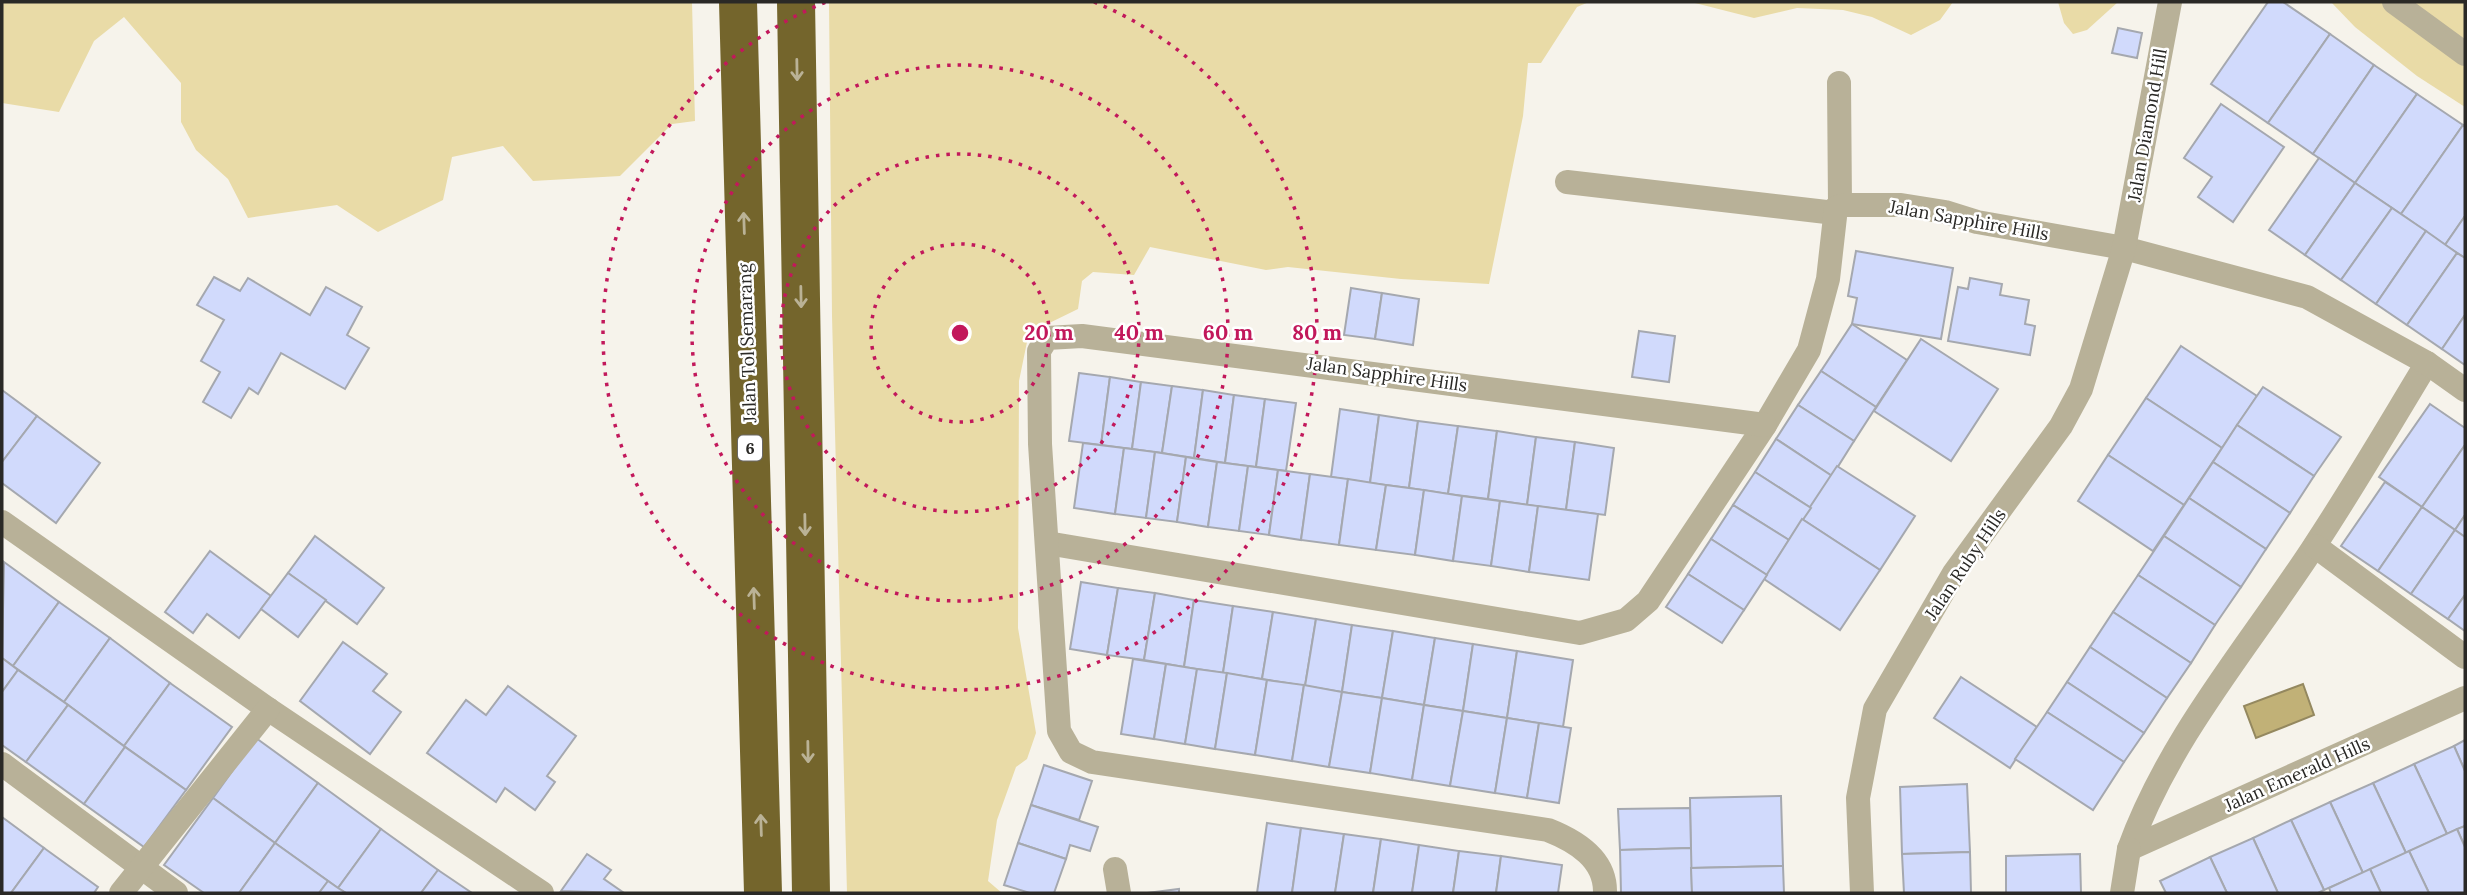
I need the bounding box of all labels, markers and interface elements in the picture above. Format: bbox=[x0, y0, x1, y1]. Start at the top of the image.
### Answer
street label: Jalan Diamond Hill bbox=[2122, 47, 2172, 204]
one-way arrow bbox=[791, 58, 804, 81]
street label: Jalan Sapphire Hills bbox=[1886, 194, 2051, 245]
one-way arrow bbox=[737, 212, 750, 235]
street label: Jalan Tol Semarang bbox=[733, 262, 761, 424]
one-way arrow bbox=[794, 286, 808, 309]
text: 20 m bbox=[1024, 319, 1074, 346]
text: 40 m bbox=[1114, 319, 1164, 346]
text: 60 m bbox=[1203, 319, 1253, 346]
text: 80 m bbox=[1292, 319, 1342, 346]
centre of rings bbox=[948, 321, 972, 345]
street label: Jalan Sapphire Hills bbox=[1304, 351, 1469, 397]
road number: 6 bbox=[738, 436, 762, 461]
street label: Jalan Ruby Hills bbox=[1919, 504, 2011, 625]
one-way arrow bbox=[798, 513, 812, 536]
one-way arrow bbox=[748, 586, 761, 609]
street label: Jalan Emerald Hills bbox=[2220, 732, 2373, 817]
one-way arrow bbox=[802, 741, 815, 764]
one-way arrow bbox=[754, 814, 767, 837]

